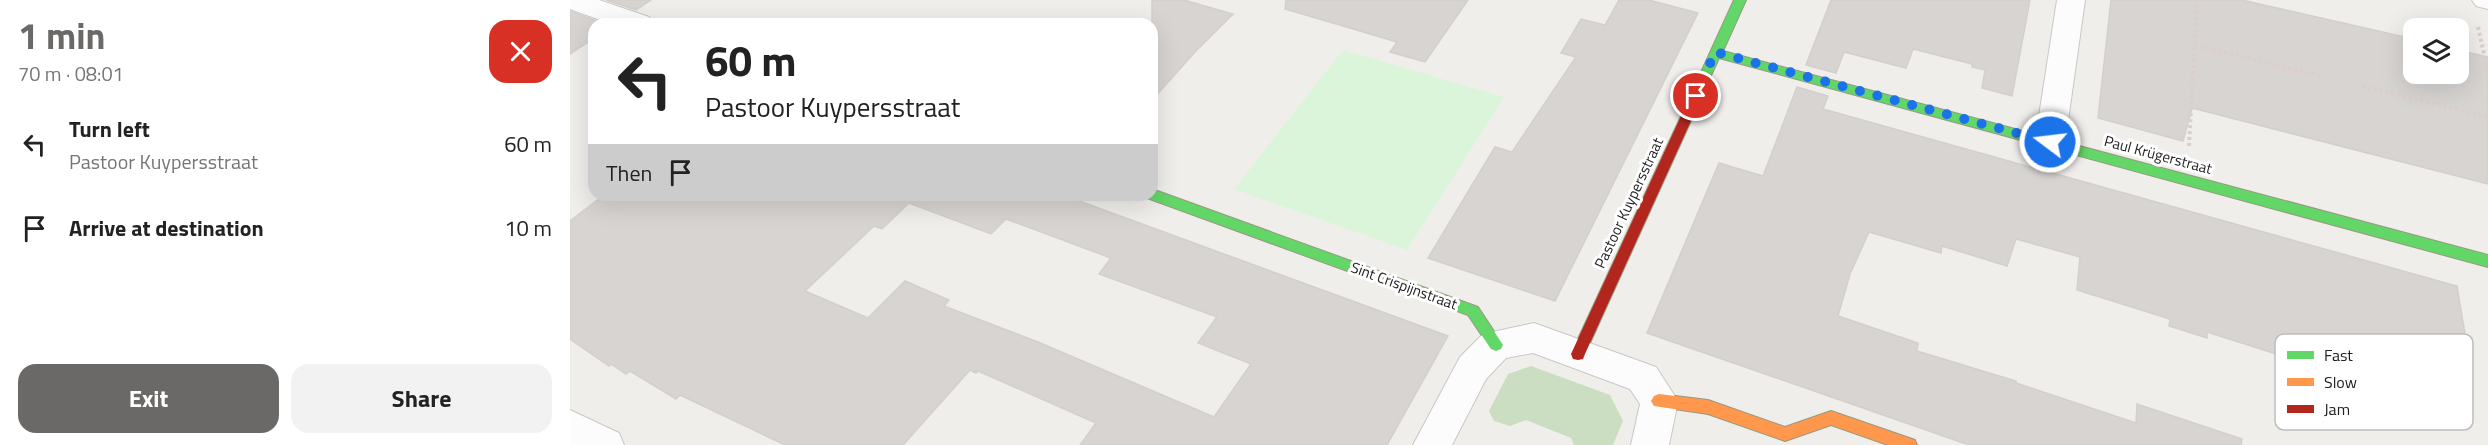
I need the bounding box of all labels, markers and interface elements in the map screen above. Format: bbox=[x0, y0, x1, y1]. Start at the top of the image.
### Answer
text: 1 min bbox=[18, 8, 105, 63]
map controls bbox=[2403, 18, 2469, 84]
button: layers bbox=[2403, 18, 2469, 84]
button: close bbox=[489, 20, 552, 83]
text: 60 m bbox=[705, 28, 797, 92]
icon: left bbox=[606, 42, 684, 120]
text: 70 m · 08:01 bbox=[18, 58, 124, 89]
pin bbox=[1670, 70, 1721, 121]
icon: arrive bbox=[1679, 79, 1712, 112]
text: Pastoor Kuypersstraat bbox=[705, 86, 960, 127]
position arrow bbox=[2018, 110, 2082, 174]
text: Turn left bbox=[69, 112, 150, 146]
text: 60 m bbox=[504, 127, 552, 161]
icon: left bbox=[18, 128, 51, 161]
street label: Paul Krügerstraat bbox=[2102, 129, 2215, 180]
street label: Pastoor Kuypersstraat bbox=[1588, 133, 1669, 272]
text: Pastoor Kuypersstraat bbox=[69, 146, 258, 177]
text: Then bbox=[606, 156, 652, 190]
icon: arrive bbox=[664, 156, 697, 189]
text: Arrive at destination bbox=[69, 211, 264, 245]
text: 10 m bbox=[504, 211, 552, 245]
icon: arrive bbox=[18, 212, 51, 245]
street label: Sint Crispijnstraat bbox=[1348, 256, 1461, 316]
legend bbox=[2275, 334, 2473, 430]
text: Fast bbox=[2324, 343, 2353, 367]
button: Exit bbox=[18, 364, 279, 433]
button: Share bbox=[291, 364, 552, 433]
text: Slow bbox=[2324, 370, 2357, 394]
text: Jam bbox=[2324, 397, 2350, 421]

